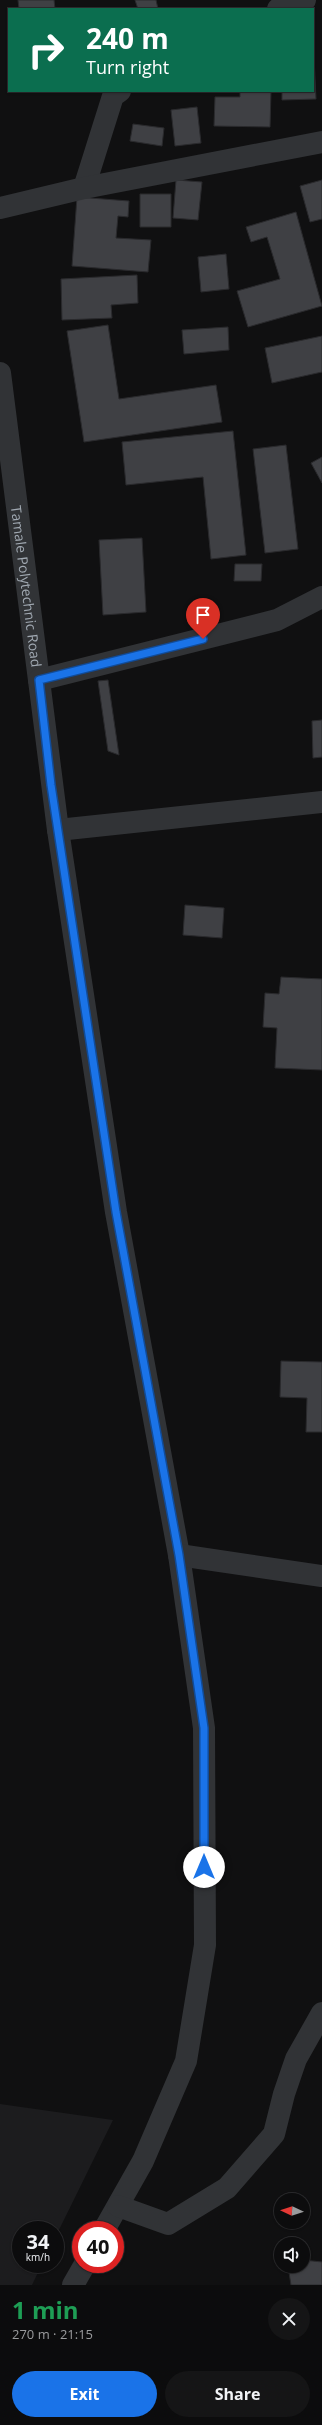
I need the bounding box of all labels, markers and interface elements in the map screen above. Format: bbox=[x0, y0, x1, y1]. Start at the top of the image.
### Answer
text: 240 m bbox=[86, 19, 169, 57]
icon: right bbox=[20, 24, 72, 76]
text: Turn right bbox=[86, 55, 169, 79]
street label: Tamale Polytechnic Road bbox=[7, 504, 47, 668]
pin bbox=[186, 598, 220, 639]
icon: arrive bbox=[192, 604, 214, 626]
position arrow bbox=[183, 1846, 225, 1888]
north arrow bbox=[274, 2193, 310, 2229]
map controls bbox=[274, 2193, 310, 2273]
speed limit sign: 40 bbox=[72, 2221, 124, 2273]
text: 34 bbox=[27, 2228, 49, 2255]
button: sound bbox=[274, 2237, 310, 2273]
text: km/h bbox=[26, 2250, 50, 2264]
text: 1 min bbox=[12, 2293, 79, 2326]
button: close bbox=[268, 2298, 310, 2340]
text: 270 m · 21:15 bbox=[12, 2325, 93, 2343]
button: Exit bbox=[12, 2371, 157, 2417]
button: Share bbox=[165, 2371, 310, 2417]

